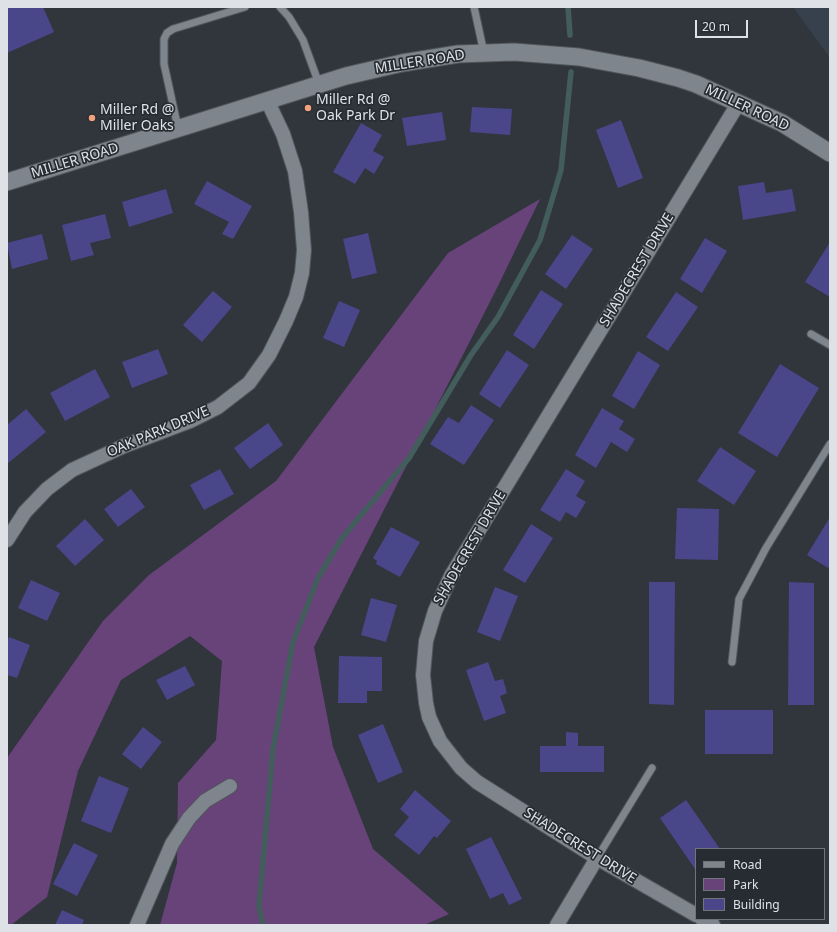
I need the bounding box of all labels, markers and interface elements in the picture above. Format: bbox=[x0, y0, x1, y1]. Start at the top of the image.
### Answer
scale bar bbox=[697, 12, 750, 38]
text: 20 m bbox=[702, 18, 730, 35]
street label: MILLER ROAD bbox=[374, 47, 466, 77]
street label: MILLER ROAD bbox=[702, 81, 792, 135]
place label: Miller Rd @ Oak Park Dr bbox=[316, 92, 395, 124]
place label: Miller Rd @ Miller Oaks bbox=[100, 102, 174, 134]
marker: Miller Rd @ Oak Park Dr bbox=[303, 103, 313, 113]
marker: Miller Rd @ Miller Oaks bbox=[87, 113, 97, 123]
street label: MILLER ROAD bbox=[29, 140, 121, 182]
street label: SHADECREST DRIVE bbox=[596, 210, 678, 330]
street label: OAK PARK DRIVE bbox=[104, 403, 212, 461]
street label: SHADECREST DRIVE bbox=[430, 488, 510, 608]
street label: SHADECREST DRIVE bbox=[521, 805, 639, 887]
legend bbox=[695, 848, 825, 920]
text: Road bbox=[733, 856, 762, 873]
text: Park bbox=[733, 876, 758, 893]
text: Building bbox=[733, 896, 780, 913]

